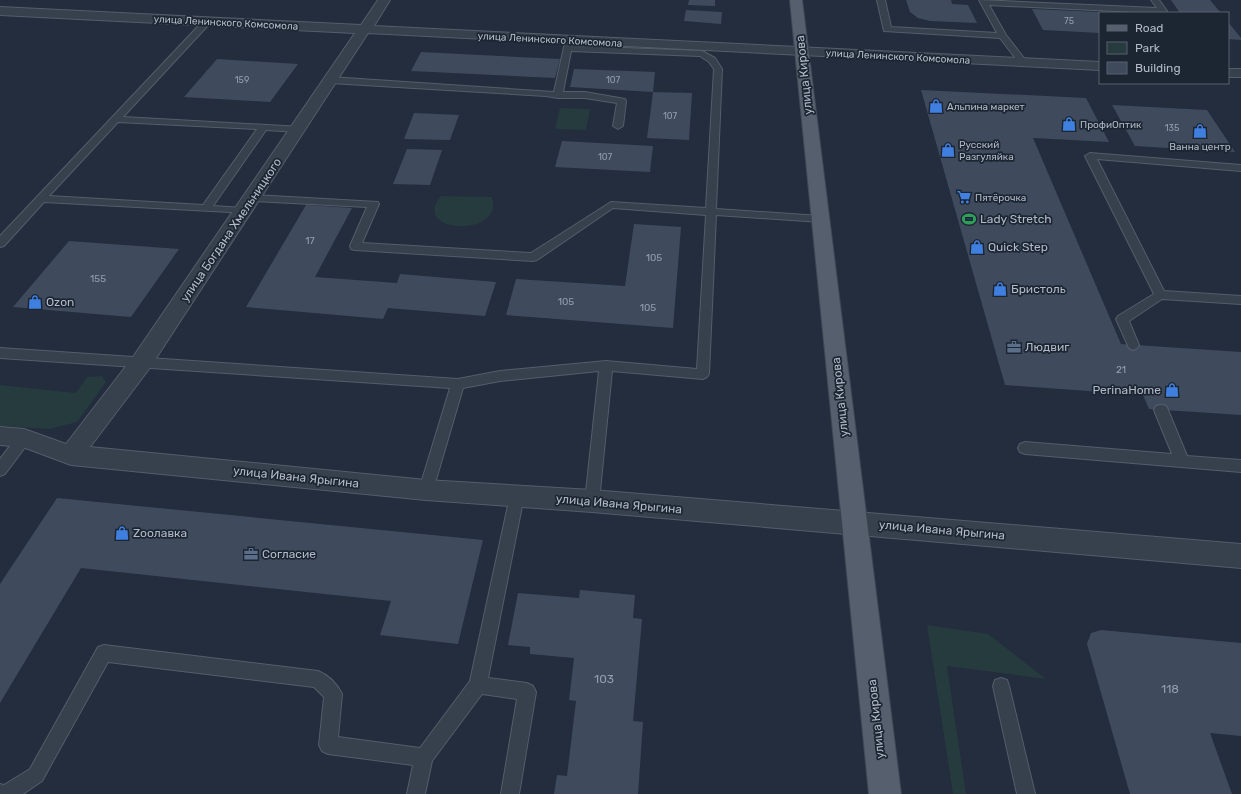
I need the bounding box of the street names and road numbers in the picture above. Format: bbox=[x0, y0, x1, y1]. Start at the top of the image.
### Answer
street label: улица Ленинского Комсомола bbox=[153, 13, 298, 33]
street label: улица Ленинского Комсомола bbox=[477, 30, 622, 50]
street label: улица Кирова bbox=[793, 35, 815, 115]
street label: улица Ленинского Комсомола bbox=[825, 47, 970, 67]
street label: улица Богдана Хмельницкого bbox=[178, 155, 284, 304]
street label: улица Кирова bbox=[829, 357, 851, 437]
street label: улица Ивана Ярыгина bbox=[232, 463, 360, 491]
street label: улица Ивана Ярыгина bbox=[555, 492, 683, 516]
street label: улица Ивана Ярыгина bbox=[878, 518, 1006, 542]
street label: улица Кирова bbox=[865, 679, 887, 759]

